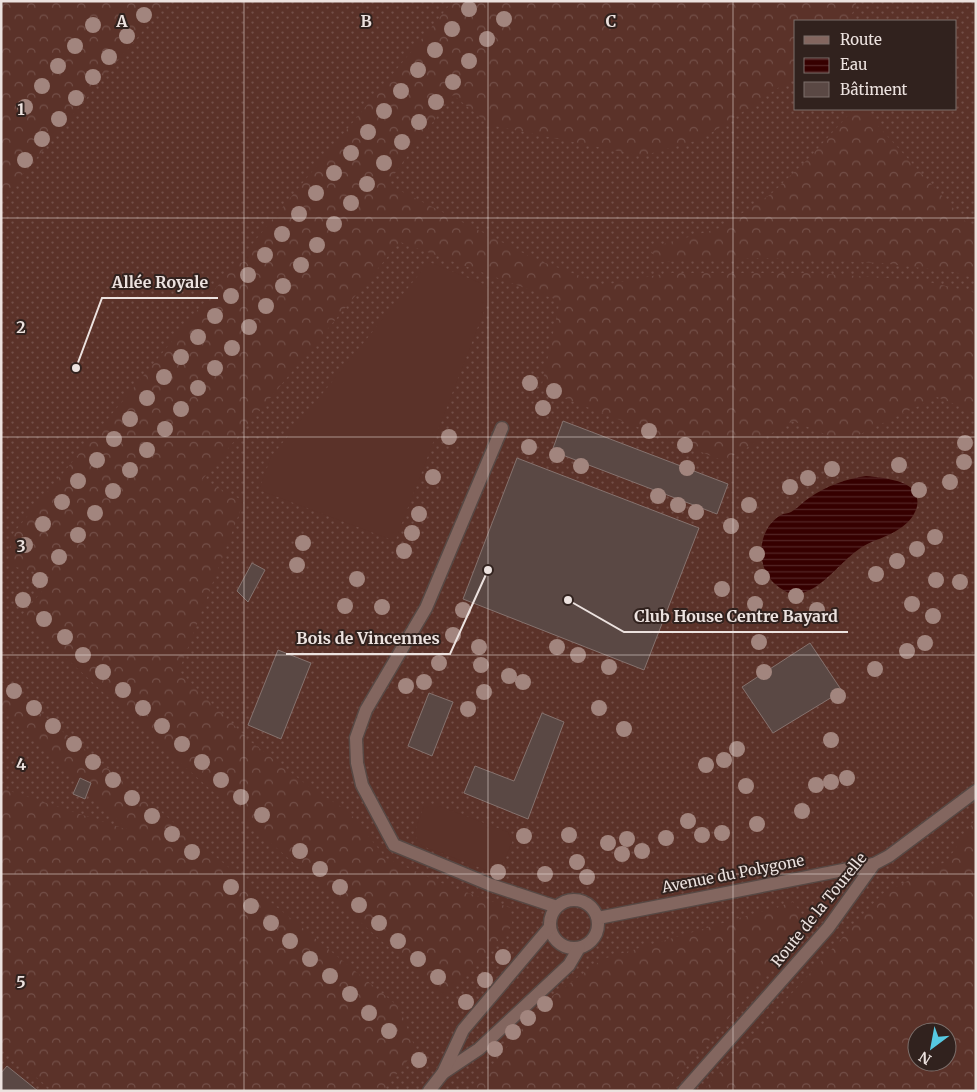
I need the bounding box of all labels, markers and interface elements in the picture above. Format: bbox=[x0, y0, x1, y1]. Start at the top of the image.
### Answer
text: A bbox=[115, 11, 128, 31]
text: B bbox=[360, 11, 372, 31]
text: C bbox=[606, 11, 616, 31]
legend bbox=[794, 20, 957, 110]
text: Route bbox=[840, 30, 882, 49]
text: Eau bbox=[840, 55, 867, 74]
text: Bâtiment bbox=[840, 80, 908, 99]
text: 1 bbox=[17, 99, 25, 119]
callout: Allée Royale bbox=[102, 267, 218, 298]
text: Allée Royale bbox=[111, 272, 208, 292]
text: 2 bbox=[16, 317, 26, 337]
text: 3 bbox=[16, 536, 26, 556]
callout: Club House Centre Bayard bbox=[624, 601, 848, 632]
text: Club House Centre Bayard bbox=[634, 606, 838, 626]
callout: Bois de Vincennes bbox=[286, 623, 450, 654]
text: Bois de Vincennes bbox=[296, 628, 440, 648]
text: 4 bbox=[16, 754, 26, 774]
street label: Route de la Tourelle bbox=[767, 849, 871, 971]
street label: Avenue du Polygone bbox=[659, 850, 806, 897]
text: 5 bbox=[16, 972, 26, 992]
north arrow bbox=[907, 1022, 957, 1072]
text: N bbox=[916, 1047, 935, 1069]

